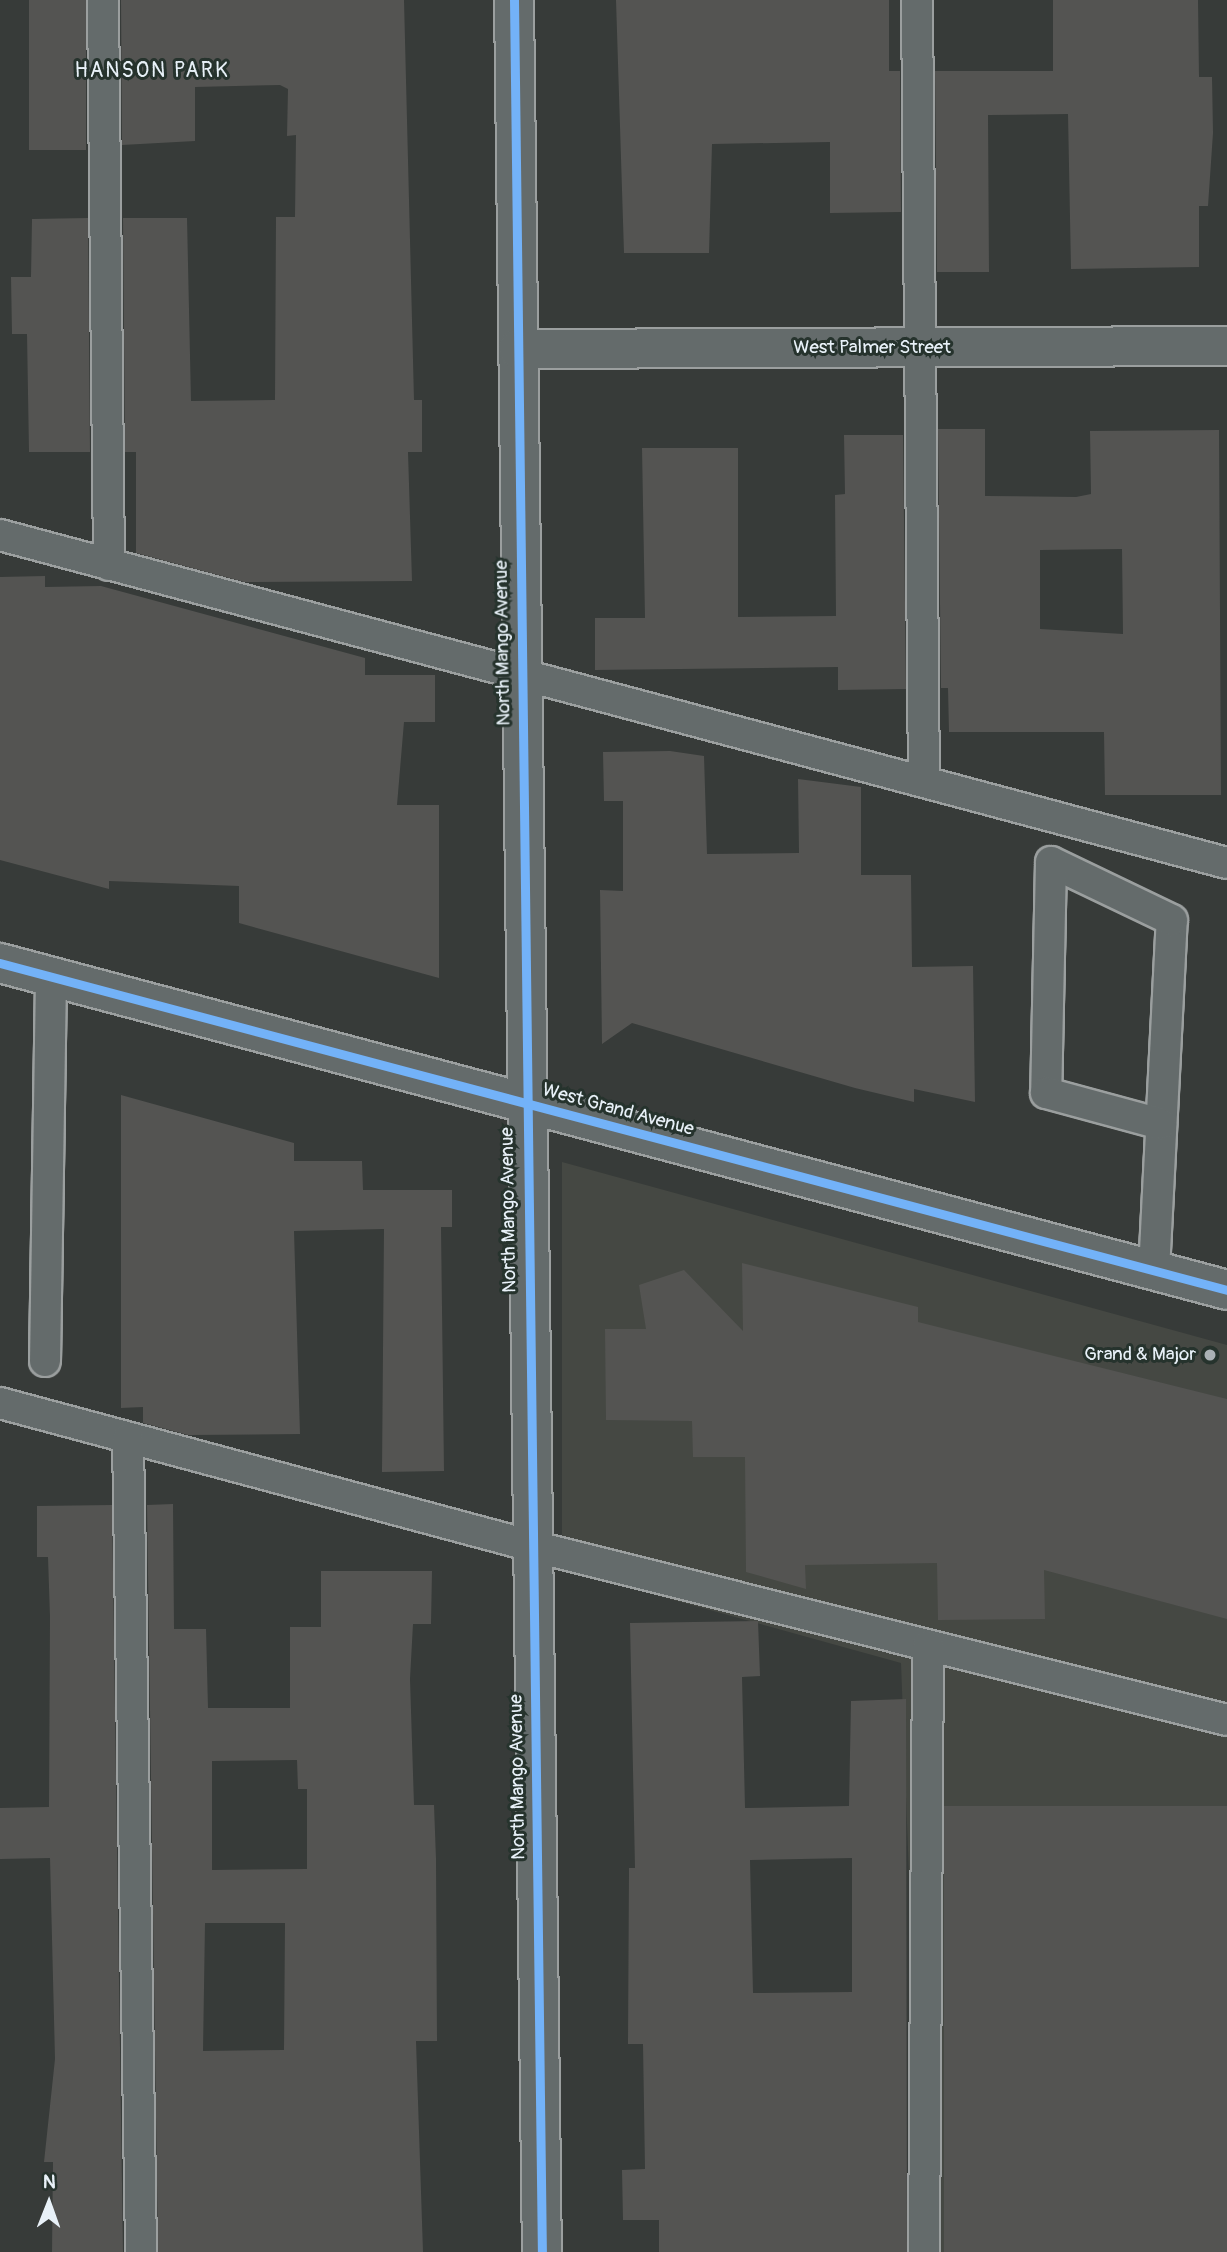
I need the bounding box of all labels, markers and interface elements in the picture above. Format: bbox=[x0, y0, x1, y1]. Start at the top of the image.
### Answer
district label: HANSON PARK bbox=[76, 58, 228, 84]
street label: West Palmer Street bbox=[793, 337, 951, 359]
street label: North Mango Avenue bbox=[490, 560, 516, 726]
street label: West Grand Avenue bbox=[540, 1079, 696, 1141]
street label: North Mango Avenue bbox=[496, 1127, 522, 1293]
place label: Grand & Major bbox=[1084, 1344, 1196, 1366]
marker: Grand & Major bbox=[1202, 1347, 1218, 1363]
street label: North Mango Avenue bbox=[505, 1694, 531, 1860]
north arrow bbox=[14, 2168, 84, 2238]
text: N bbox=[43, 2170, 56, 2194]

